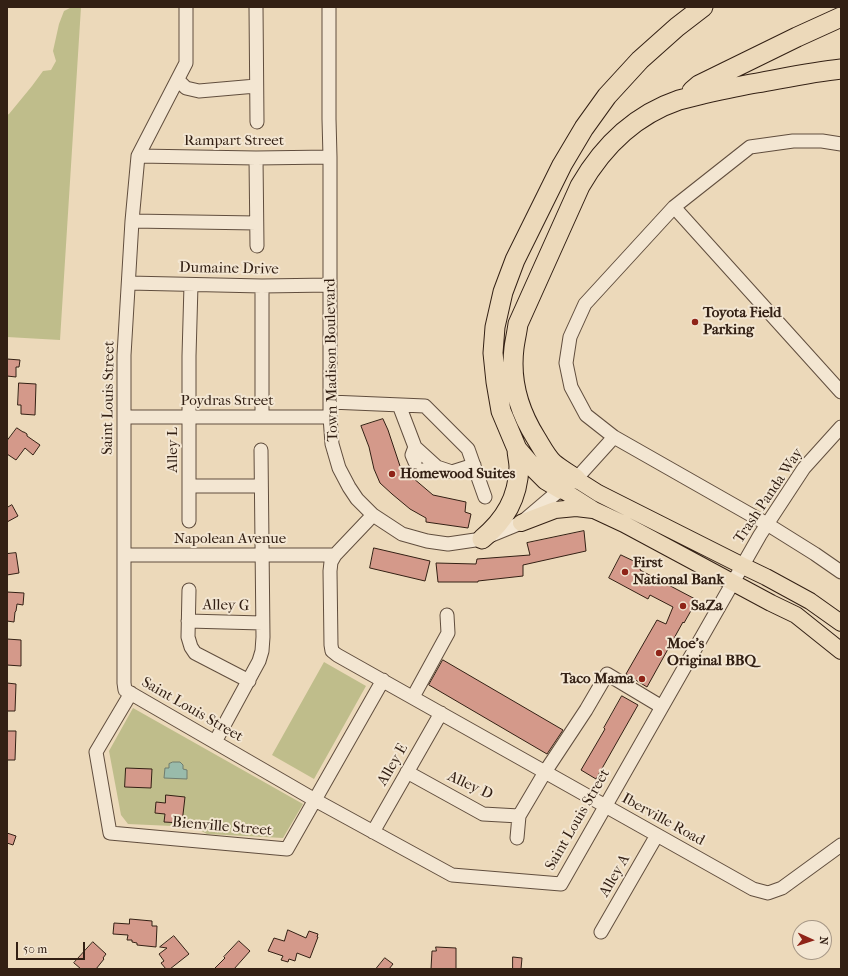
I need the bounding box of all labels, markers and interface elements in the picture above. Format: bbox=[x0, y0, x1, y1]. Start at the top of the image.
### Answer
street label: Rampart Street bbox=[184, 132, 284, 150]
street label: Dumaine Drive bbox=[179, 259, 279, 279]
street label: Town Madison Boulevard bbox=[322, 278, 342, 442]
place label: Toyota Field Parking bbox=[703, 304, 782, 339]
marker: Toyota Field Parking bbox=[690, 317, 700, 327]
street label: Saint Louis Street bbox=[99, 341, 119, 455]
street label: Poydras Street bbox=[180, 392, 274, 410]
street label: Alley L bbox=[164, 427, 182, 473]
street label: Trash Panda Way bbox=[731, 445, 807, 547]
place label: Homewood Suites bbox=[400, 465, 515, 483]
marker: Homewood Suites bbox=[387, 469, 397, 479]
street label: Napolean Avenue bbox=[174, 530, 286, 548]
place label: First National Bank bbox=[633, 554, 724, 589]
marker: First National Bank bbox=[620, 567, 630, 577]
street label: Alley G bbox=[202, 597, 250, 615]
place label: SaZa bbox=[691, 597, 723, 615]
marker: SaZa bbox=[678, 601, 688, 611]
place label: Moe's Original BBQ bbox=[667, 635, 756, 670]
marker: Moe's Original BBQ bbox=[654, 648, 664, 658]
place label: Taco Mama bbox=[561, 670, 634, 688]
street label: Saint Louis Street bbox=[138, 674, 246, 746]
marker: Taco Mama bbox=[637, 674, 647, 684]
street label: Alley E bbox=[374, 741, 412, 789]
street label: Saint Louis Street bbox=[542, 766, 614, 874]
street label: Alley D bbox=[445, 768, 495, 804]
street label: Iberville Road bbox=[619, 790, 707, 850]
street label: Bienville Street bbox=[171, 814, 273, 840]
street label: Alley A bbox=[596, 852, 634, 900]
north arrow bbox=[792, 920, 832, 960]
scale bar bbox=[18, 934, 87, 960]
text: N bbox=[817, 936, 830, 945]
text: 50 m bbox=[23, 942, 47, 956]

